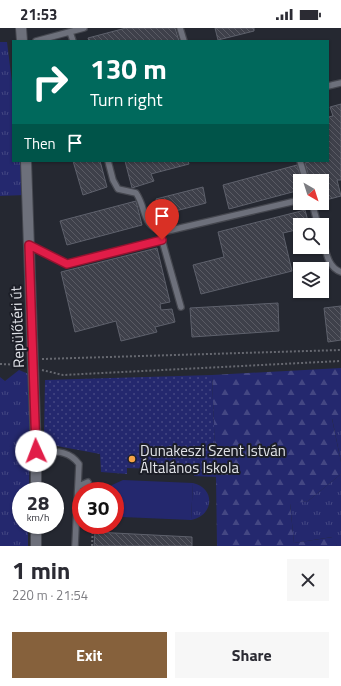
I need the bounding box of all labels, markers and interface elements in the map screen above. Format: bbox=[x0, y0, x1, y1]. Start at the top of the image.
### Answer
text: 21:53 bbox=[20, 3, 57, 26]
text: 130 m bbox=[90, 47, 167, 90]
icon: right bbox=[24, 56, 76, 108]
text: Turn right bbox=[90, 86, 163, 113]
text: Then bbox=[24, 132, 56, 155]
icon: arrive bbox=[64, 132, 86, 154]
north arrow bbox=[293, 174, 329, 210]
map controls bbox=[293, 174, 329, 298]
pin bbox=[145, 199, 179, 240]
icon: arrive bbox=[151, 205, 173, 227]
button: search bbox=[293, 218, 329, 254]
button: layers bbox=[293, 262, 329, 298]
street label: Repülőtéri út bbox=[4, 285, 30, 368]
position arrow bbox=[15, 430, 57, 472]
place label: Dunakeszi Szent István Általános Iskola bbox=[140, 439, 286, 479]
marker: Dunakeszi Szent István Általános Iskola bbox=[127, 454, 137, 464]
speed limit sign: 30 bbox=[72, 482, 124, 534]
text: 28 bbox=[27, 487, 49, 518]
text: km/h bbox=[27, 510, 49, 525]
text: 1 min bbox=[12, 552, 70, 588]
button: close bbox=[287, 559, 329, 601]
text: 220 m · 21:54 bbox=[12, 585, 88, 605]
button: Exit bbox=[12, 632, 167, 678]
button: Share bbox=[175, 632, 329, 678]

